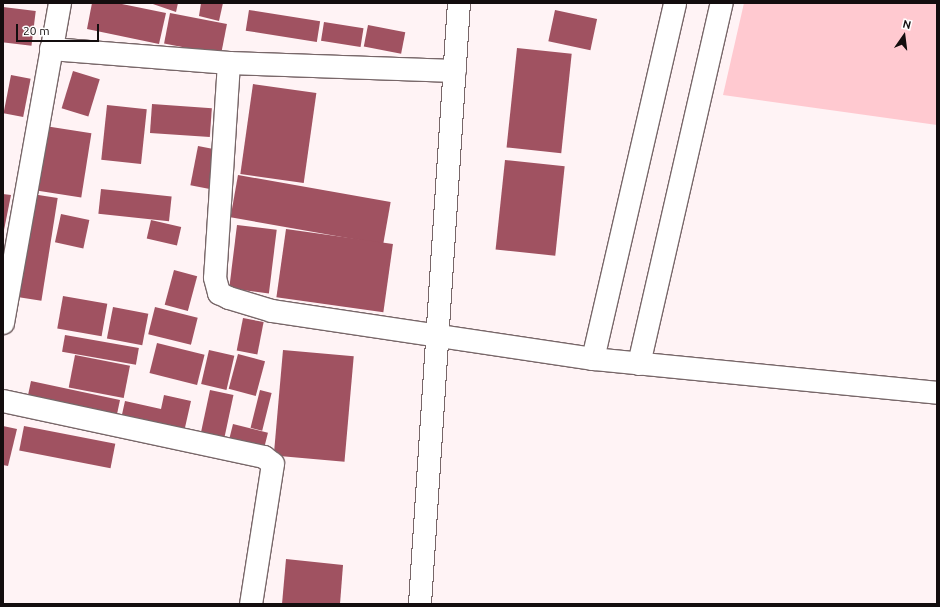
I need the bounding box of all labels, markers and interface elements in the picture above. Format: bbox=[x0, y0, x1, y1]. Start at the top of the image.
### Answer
scale bar bbox=[18, 16, 101, 42]
north arrow bbox=[884, 16, 924, 56]
text: N bbox=[901, 18, 912, 31]
text: 20 m bbox=[23, 24, 50, 37]

